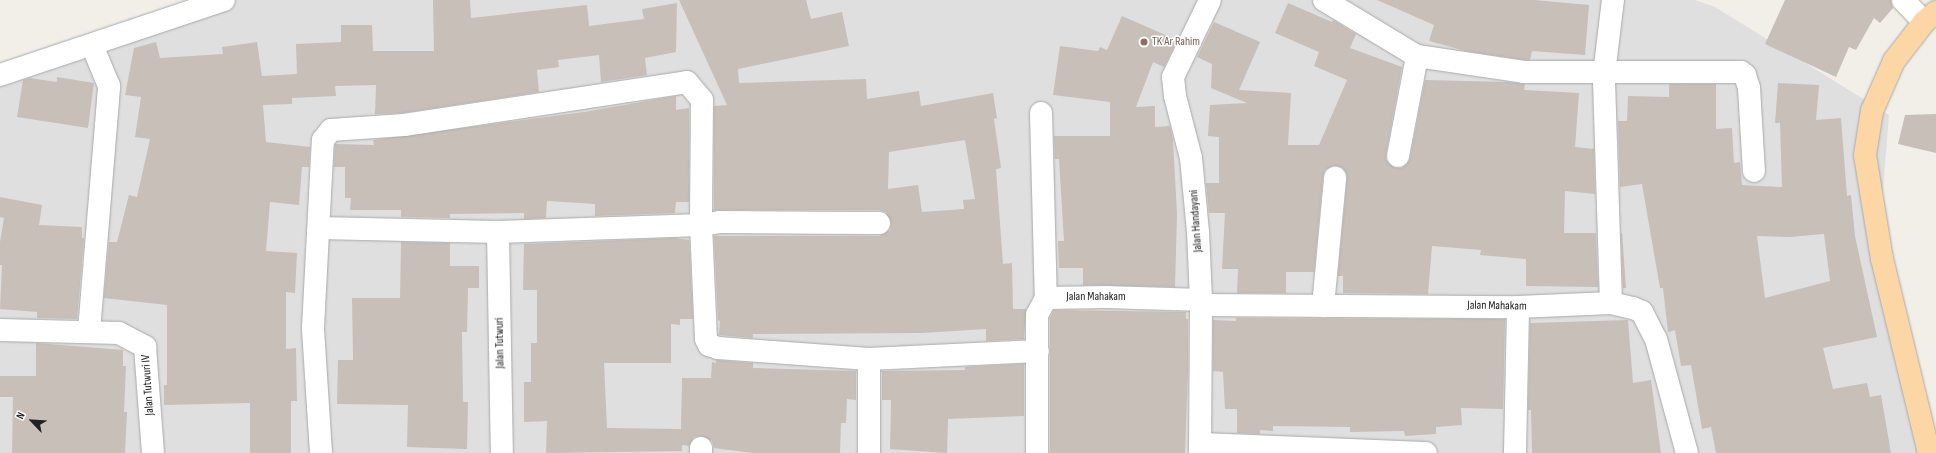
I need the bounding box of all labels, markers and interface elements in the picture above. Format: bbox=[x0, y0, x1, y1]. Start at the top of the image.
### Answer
place label: TK Ar Rahim bbox=[1152, 35, 1200, 49]
marker: TK Ar Rahim bbox=[1139, 37, 1149, 47]
street label: Jalan Handayani bbox=[1187, 189, 1205, 253]
street label: Jalan Mahakam bbox=[1066, 290, 1126, 304]
street label: Jalan Mahakam bbox=[1467, 298, 1527, 314]
street label: Jalan Tutwuri bbox=[492, 317, 508, 369]
street label: Jalan Tutwuri IV bbox=[139, 354, 157, 416]
north arrow bbox=[12, 401, 52, 441]
text: N bbox=[14, 410, 28, 421]

